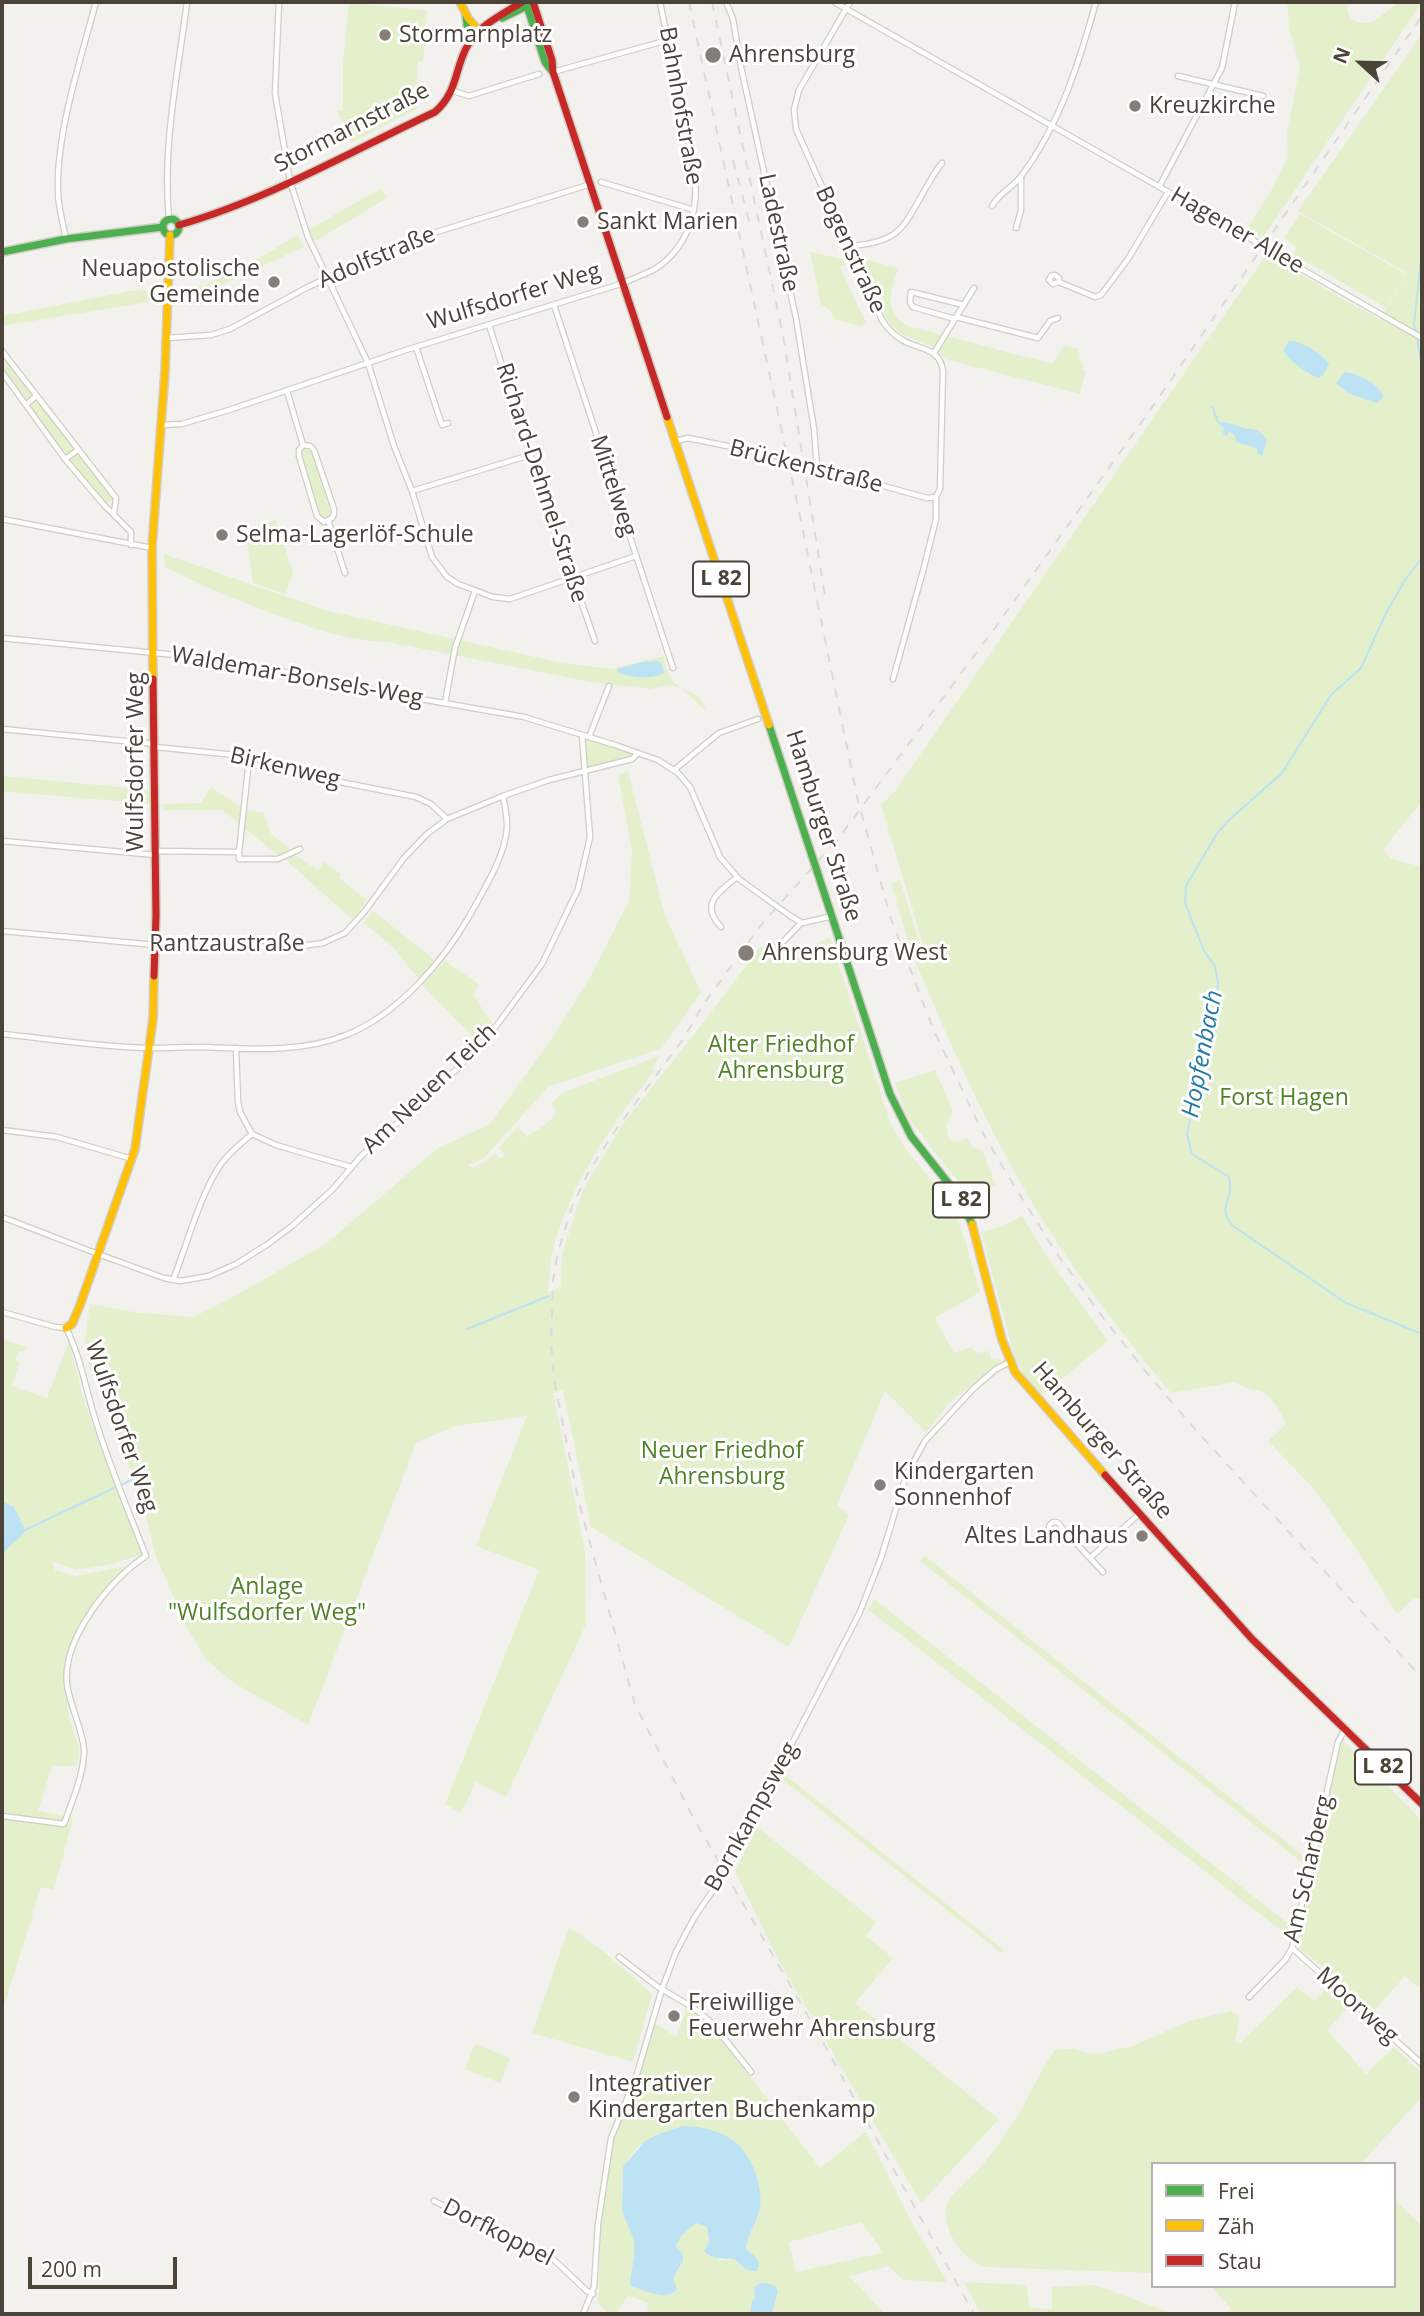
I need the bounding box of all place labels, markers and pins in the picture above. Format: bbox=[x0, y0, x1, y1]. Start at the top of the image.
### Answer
place label: Stormarnplatz bbox=[399, 21, 552, 49]
marker: Stormarnplatz bbox=[377, 27, 393, 43]
place label: Ahrensburg bbox=[729, 41, 855, 69]
marker: Ahrensburg bbox=[703, 45, 723, 65]
place label: Kreuzkirche bbox=[1149, 92, 1276, 120]
marker: Kreuzkirche bbox=[1127, 98, 1143, 114]
place label: Sankt Marien bbox=[597, 208, 738, 236]
marker: Sankt Marien bbox=[575, 214, 591, 230]
place label: Neuapostolische Gemeinde bbox=[81, 255, 260, 309]
marker: Neuapostolische Gemeinde bbox=[266, 274, 282, 290]
place label: Selma-Lagerlöf-Schule bbox=[236, 521, 474, 549]
marker: Selma-Lagerlöf-Schule bbox=[214, 527, 230, 543]
place label: Ahrensburg West bbox=[762, 939, 947, 967]
marker: Ahrensburg West bbox=[736, 943, 756, 963]
place label: Kindergarten Sonnenhof bbox=[894, 1458, 1034, 1512]
marker: Kindergarten Sonnenhof bbox=[872, 1477, 888, 1493]
place label: Altes Landhaus bbox=[965, 1522, 1128, 1550]
marker: Altes Landhaus bbox=[1134, 1528, 1150, 1544]
place label: Freiwillige Feuerwehr Ahrensburg bbox=[688, 1989, 936, 2043]
marker: Freiwillige Feuerwehr Ahrensburg bbox=[666, 2008, 682, 2024]
place label: Integrativer Kindergarten Buchenkamp bbox=[588, 2070, 876, 2124]
marker: Integrativer Kindergarten Buchenkamp bbox=[566, 2089, 582, 2105]

